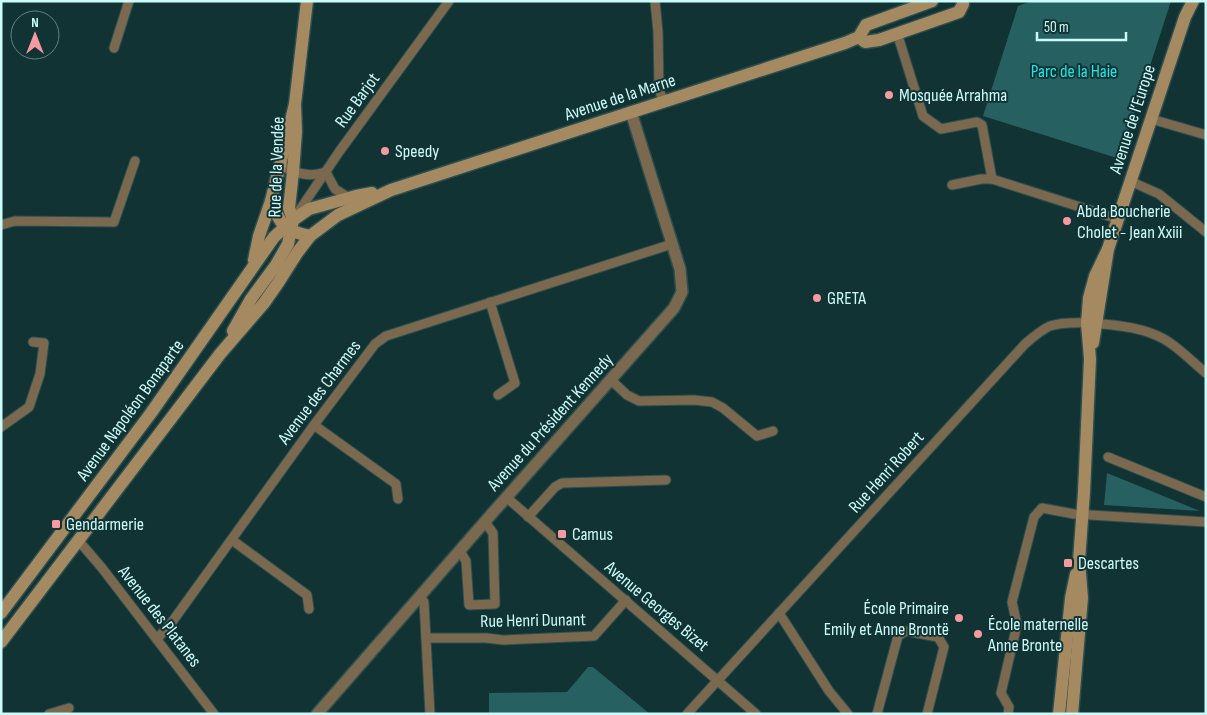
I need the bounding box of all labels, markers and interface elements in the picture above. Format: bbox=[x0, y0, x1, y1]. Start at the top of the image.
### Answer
north arrow bbox=[10, 10, 60, 60]
scale bar bbox=[1037, 10, 1126, 42]
text: N bbox=[31, 14, 39, 31]
text: 50 m bbox=[1044, 18, 1069, 37]
park label: Parc de la Haie bbox=[1031, 61, 1117, 82]
street label: Avenue de l’Europe bbox=[1105, 62, 1160, 177]
street label: Rue Barjot bbox=[331, 69, 385, 132]
street label: Avenue de la Marne bbox=[561, 70, 678, 126]
place label: Mosquée Arrahma bbox=[899, 85, 1007, 106]
marker: Mosquée Arrahma bbox=[883, 89, 895, 101]
street label: Rue de la Vendée bbox=[264, 116, 289, 218]
place label: Speedy bbox=[395, 141, 439, 162]
marker: Speedy bbox=[379, 145, 391, 157]
place label: Abda Boucherie Cholet - Jean Xxiii bbox=[1076, 201, 1182, 243]
marker: Abda Boucherie Cholet - Jean Xxiii bbox=[1061, 215, 1073, 227]
place label: GRETA bbox=[827, 288, 866, 309]
marker: GRETA bbox=[811, 292, 823, 304]
street label: Avenue Napoléon Bonaparte bbox=[72, 336, 189, 486]
street label: Avenue des Charmes bbox=[273, 336, 365, 449]
street label: Avenue du Président Kennedy bbox=[483, 349, 618, 496]
street label: Rue Henri Robert bbox=[844, 427, 929, 517]
place label: Gendarmerie bbox=[66, 514, 144, 535]
marker: Gendarmerie bbox=[50, 518, 62, 530]
place label: Camus bbox=[572, 524, 613, 545]
marker: Camus bbox=[556, 528, 568, 540]
place label: Descartes bbox=[1078, 553, 1139, 574]
street label: Avenue Georges Bizet bbox=[600, 556, 713, 656]
marker: Descartes bbox=[1062, 557, 1074, 569]
street label: Avenue des Platanes bbox=[113, 561, 206, 671]
place label: École Primaire Emily et Anne Brontë bbox=[824, 598, 949, 640]
street label: Rue Henri Dunant bbox=[480, 609, 587, 632]
marker: École Primaire Emily et Anne Brontë bbox=[953, 612, 965, 624]
place label: École maternelle Anne Bronte bbox=[987, 614, 1088, 656]
marker: École maternelle Anne Bronte bbox=[972, 628, 984, 640]

